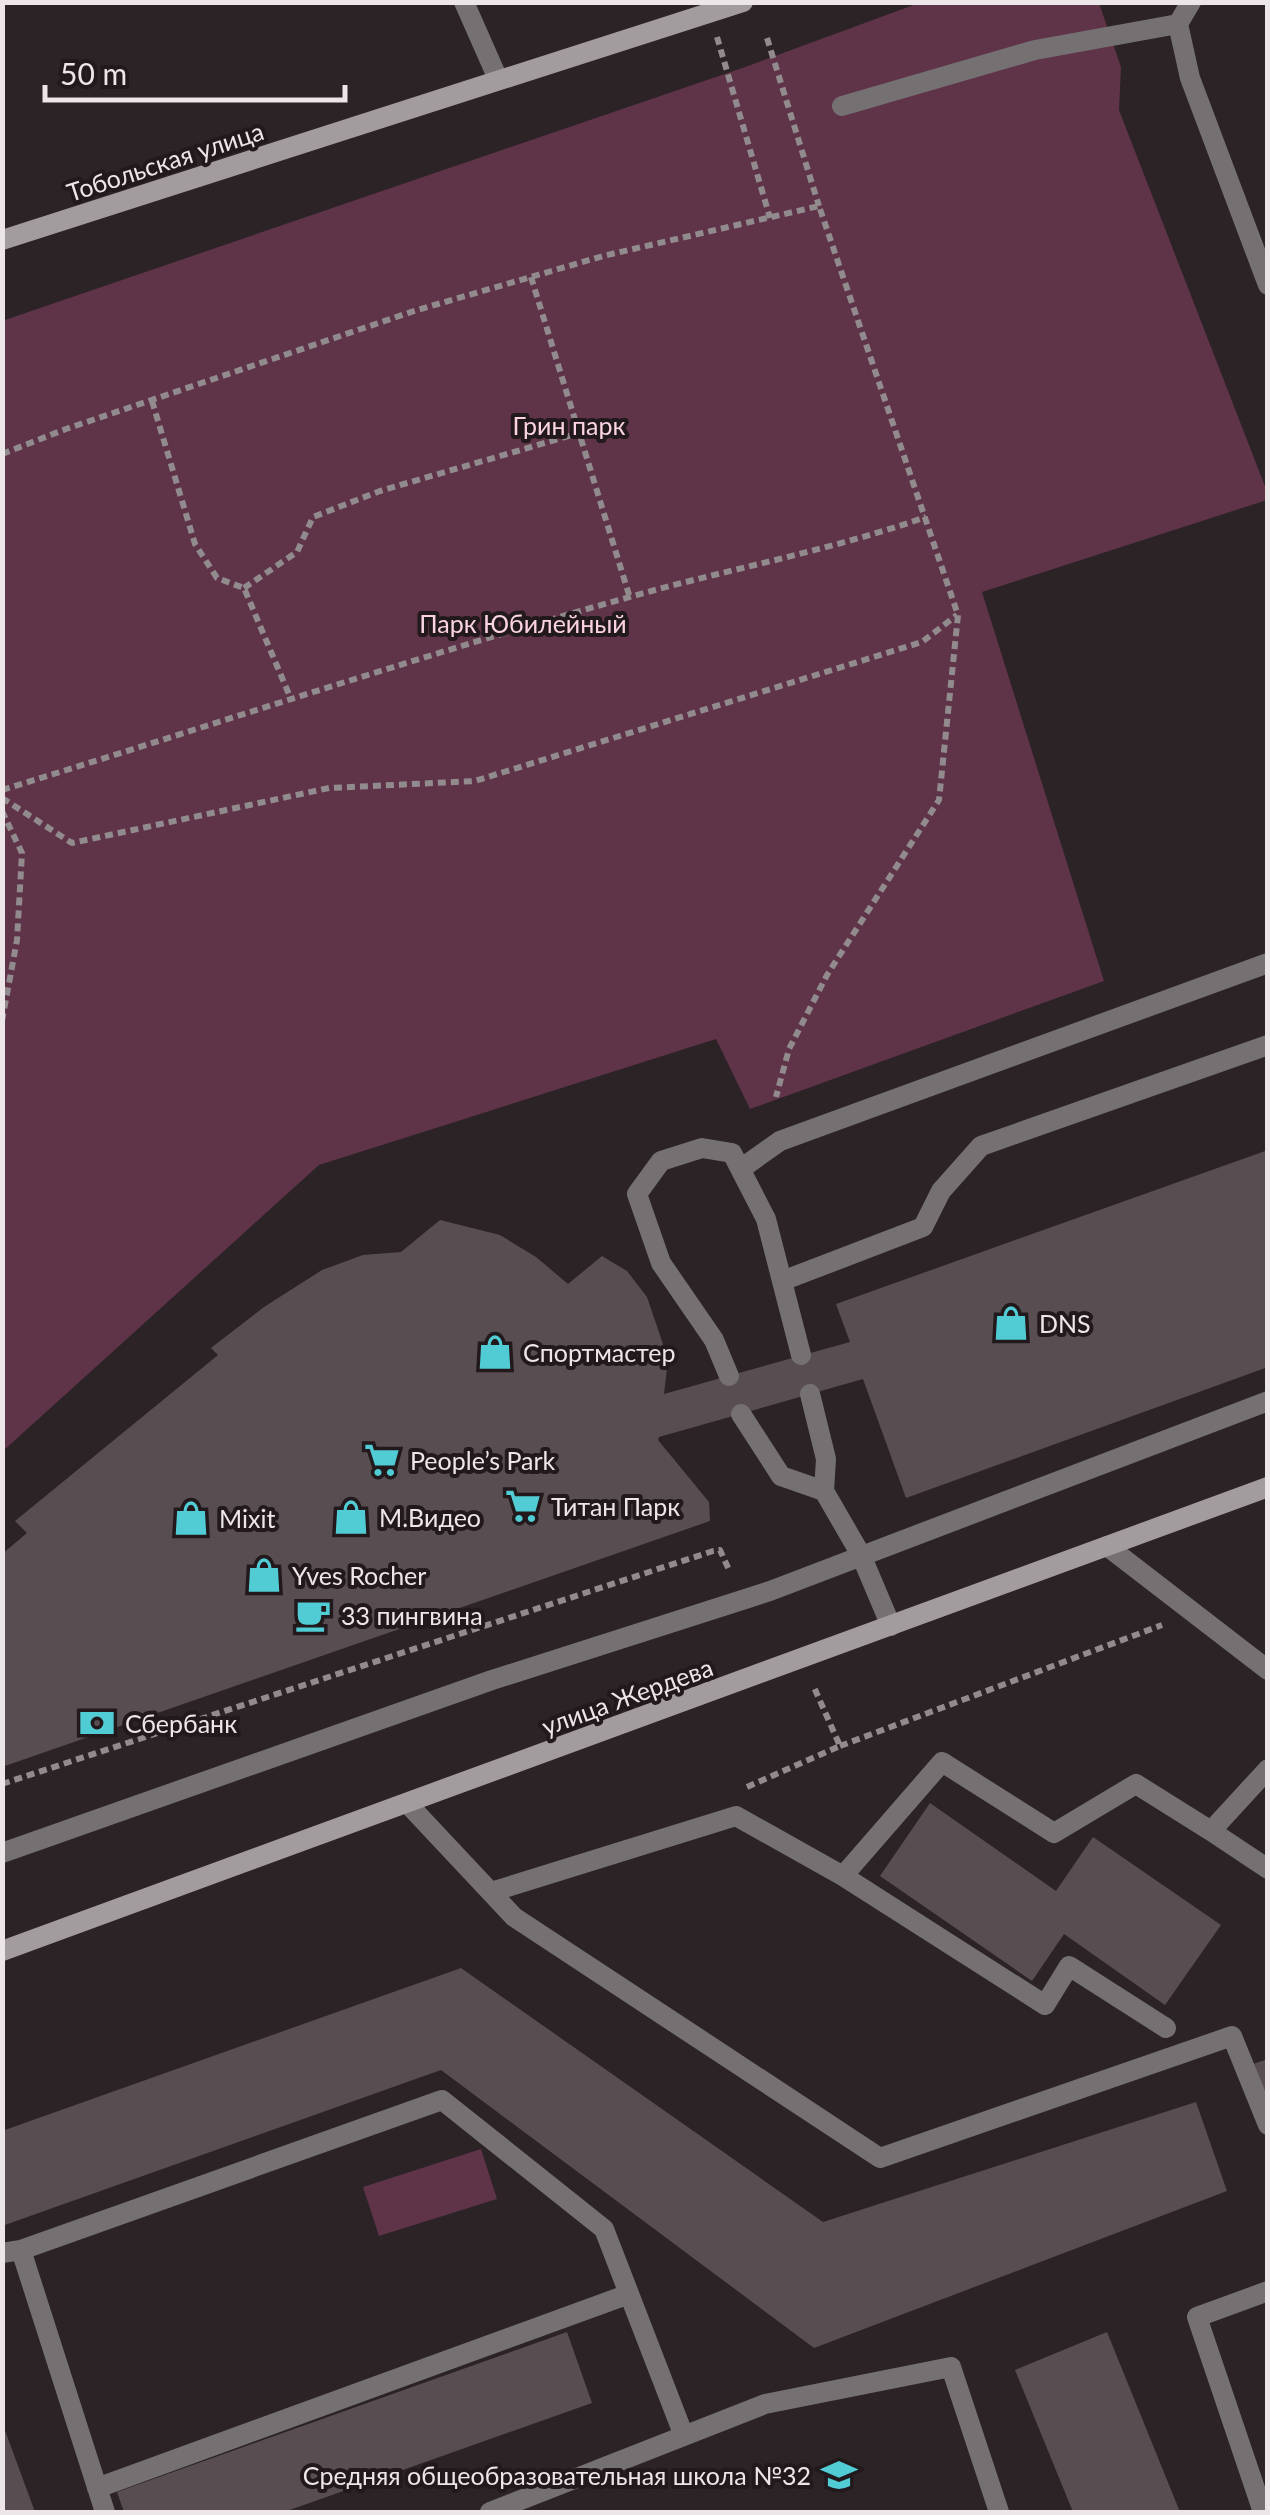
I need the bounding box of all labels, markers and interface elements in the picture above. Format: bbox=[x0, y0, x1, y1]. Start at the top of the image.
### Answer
scale bar bbox=[45, 40, 345, 102]
text: 50 m bbox=[60, 55, 127, 91]
street label: Тобольская улица bbox=[63, 115, 267, 207]
park label: Грин парк bbox=[513, 410, 625, 440]
park label: Парк Юбилейный bbox=[419, 608, 627, 638]
shop icon: DNS bbox=[992, 1304, 1030, 1342]
place label: DNS bbox=[1039, 1308, 1091, 1338]
shop icon: Спортмастер bbox=[476, 1333, 514, 1371]
place label: Спортмастер bbox=[523, 1337, 676, 1367]
supermarket icon: People’s Park bbox=[363, 1441, 401, 1479]
place label: People’s Park bbox=[410, 1445, 556, 1475]
supermarket icon: Титан Парк bbox=[504, 1487, 542, 1525]
place label: Титан Парк bbox=[551, 1491, 680, 1521]
shop icon: М.Видео bbox=[332, 1498, 370, 1536]
shop icon: Mixit bbox=[172, 1499, 210, 1537]
place label: М.Видео bbox=[379, 1502, 481, 1532]
place label: Mixit bbox=[219, 1503, 275, 1533]
shop icon: Yves Rocher bbox=[245, 1556, 283, 1594]
place label: Yves Rocher bbox=[292, 1560, 426, 1590]
cafe icon: 33 пингвина bbox=[294, 1596, 332, 1634]
place label: 33 пингвина bbox=[341, 1600, 483, 1630]
street label: улица Жердева bbox=[537, 1651, 717, 1741]
bank icon: Сбербанк bbox=[78, 1704, 116, 1742]
place label: Сбербанк bbox=[125, 1708, 237, 1738]
school or university icon: Средняя общеобразовательная школа №32 bbox=[820, 2456, 858, 2494]
place label: Средняя общеобразовательная школа №32 bbox=[303, 2460, 811, 2490]

